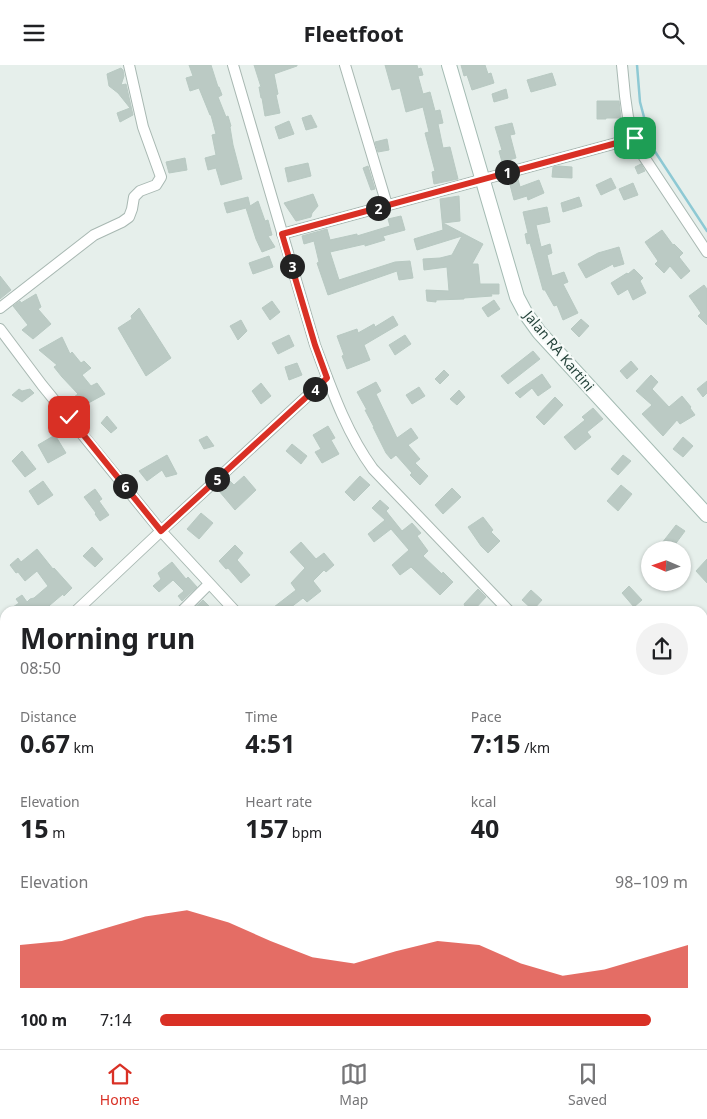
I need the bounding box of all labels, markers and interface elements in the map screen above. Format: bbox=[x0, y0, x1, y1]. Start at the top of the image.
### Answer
text: Fleetfoot bbox=[303, 18, 404, 48]
icon: menu bbox=[20, 19, 48, 47]
icon: search bbox=[659, 19, 687, 47]
pin bbox=[614, 117, 656, 159]
icon: arrive bbox=[621, 124, 649, 152]
pin: 1 bbox=[494, 159, 520, 185]
text: 1 bbox=[503, 163, 512, 182]
pin: 2 bbox=[366, 195, 390, 221]
text: 2 bbox=[374, 199, 383, 218]
pin: 3 bbox=[280, 253, 304, 279]
text: 3 bbox=[288, 257, 297, 276]
street label: Jalan RA Kartini bbox=[519, 305, 599, 395]
pin: 4 bbox=[302, 377, 328, 401]
text: 4 bbox=[311, 380, 320, 399]
pin bbox=[48, 396, 90, 438]
icon: check bbox=[55, 403, 83, 431]
pin: 5 bbox=[204, 467, 230, 491]
text: 5 bbox=[213, 470, 222, 489]
pin: 6 bbox=[112, 473, 138, 499]
text: 6 bbox=[121, 477, 130, 496]
north arrow bbox=[641, 541, 691, 591]
map controls bbox=[641, 541, 691, 591]
text: Morning run bbox=[20, 619, 195, 657]
button: share bbox=[636, 623, 688, 675]
text: 08:50 bbox=[20, 657, 61, 679]
text: Distance bbox=[20, 707, 77, 726]
text: Time bbox=[245, 707, 278, 726]
text: Pace bbox=[471, 707, 502, 726]
text: 0.67 bbox=[20, 726, 70, 760]
text: 4:51 bbox=[245, 726, 295, 760]
text: 7:15 bbox=[471, 726, 521, 760]
text: km bbox=[70, 738, 94, 757]
text: /km bbox=[521, 738, 550, 757]
text: Elevation bbox=[20, 792, 80, 811]
text: Heart rate bbox=[245, 792, 312, 811]
text: kcal bbox=[471, 792, 496, 811]
text: 15 bbox=[20, 811, 49, 845]
text: 157 bbox=[245, 811, 288, 845]
text: 40 bbox=[471, 811, 499, 845]
text: m bbox=[49, 823, 65, 842]
text: bpm bbox=[288, 823, 322, 842]
text: Elevation bbox=[20, 871, 88, 893]
text: 98–109 m bbox=[615, 871, 688, 893]
text: 100 m bbox=[20, 1009, 67, 1031]
text: 7:14 bbox=[100, 1009, 132, 1031]
tab: Home bbox=[100, 1060, 140, 1109]
tab: Map bbox=[339, 1060, 368, 1109]
tab: Saved bbox=[568, 1060, 607, 1109]

